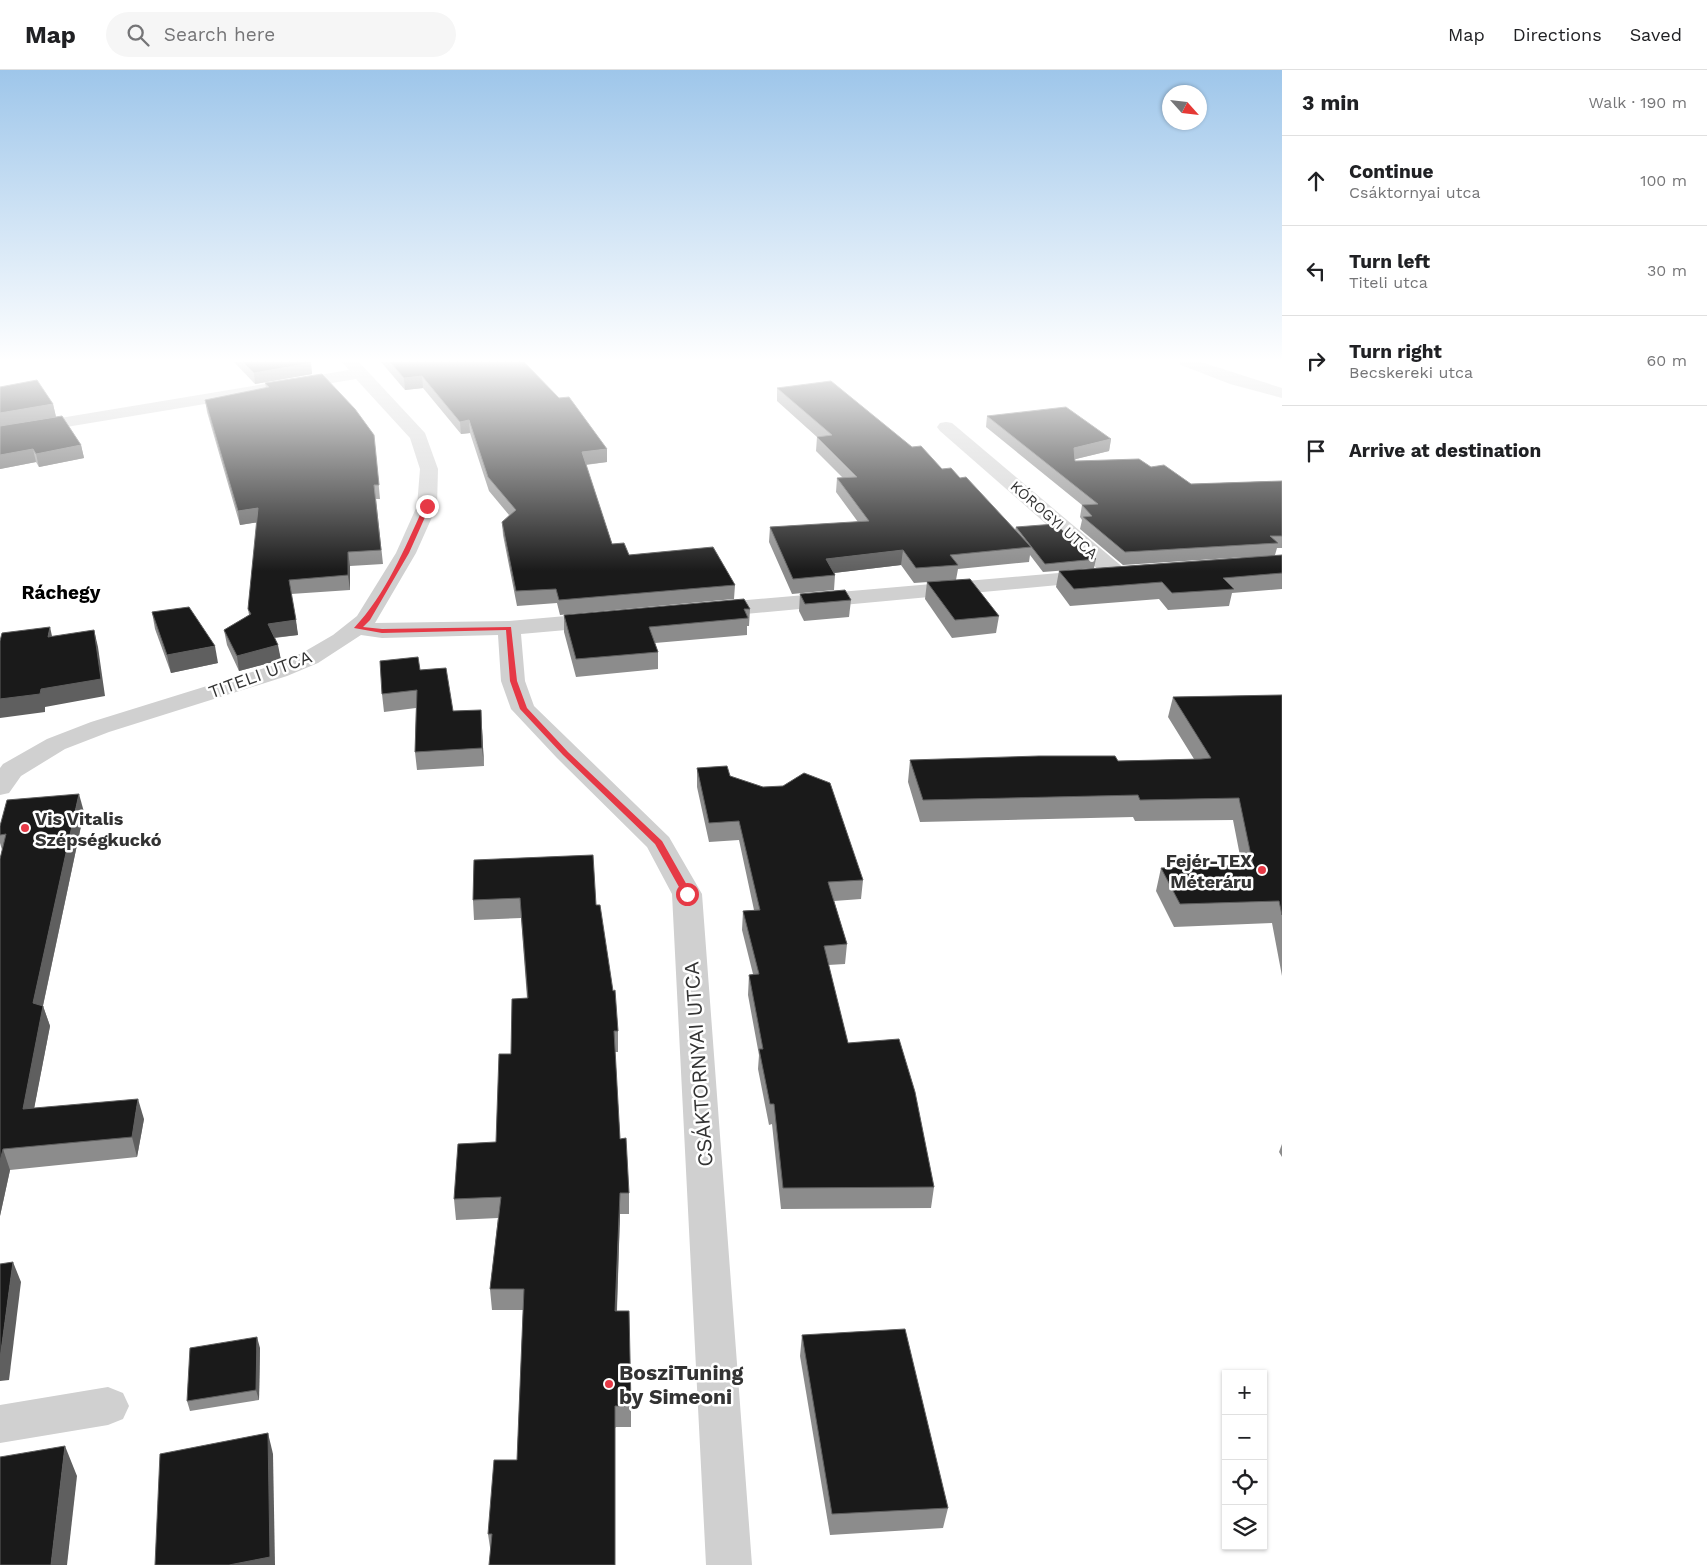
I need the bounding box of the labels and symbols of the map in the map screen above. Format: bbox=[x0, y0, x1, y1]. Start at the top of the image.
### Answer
north arrow bbox=[1162, 85, 1207, 130]
street label: KÓROGYI UTCA bbox=[1007, 476, 1102, 563]
route end bbox=[416, 495, 439, 518]
district label: Ráchegy bbox=[22, 581, 101, 604]
street label: TITELI UTCA bbox=[206, 646, 315, 702]
place label: Vis Vitalis Szépségkuckó bbox=[35, 808, 162, 850]
marker: Vis Vitalis Szépségkuckó bbox=[19, 822, 31, 834]
place label: Fejér-TEX Méteráru bbox=[1166, 850, 1252, 892]
marker: Fejér-TEX Méteráru bbox=[1256, 864, 1268, 876]
route start bbox=[676, 883, 699, 906]
street label: CSÁKTORNYAI UTCA bbox=[678, 960, 718, 1168]
place label: BosziTuning by Simeoni bbox=[619, 1360, 744, 1409]
marker: BosziTuning by Simeoni bbox=[603, 1378, 615, 1390]

